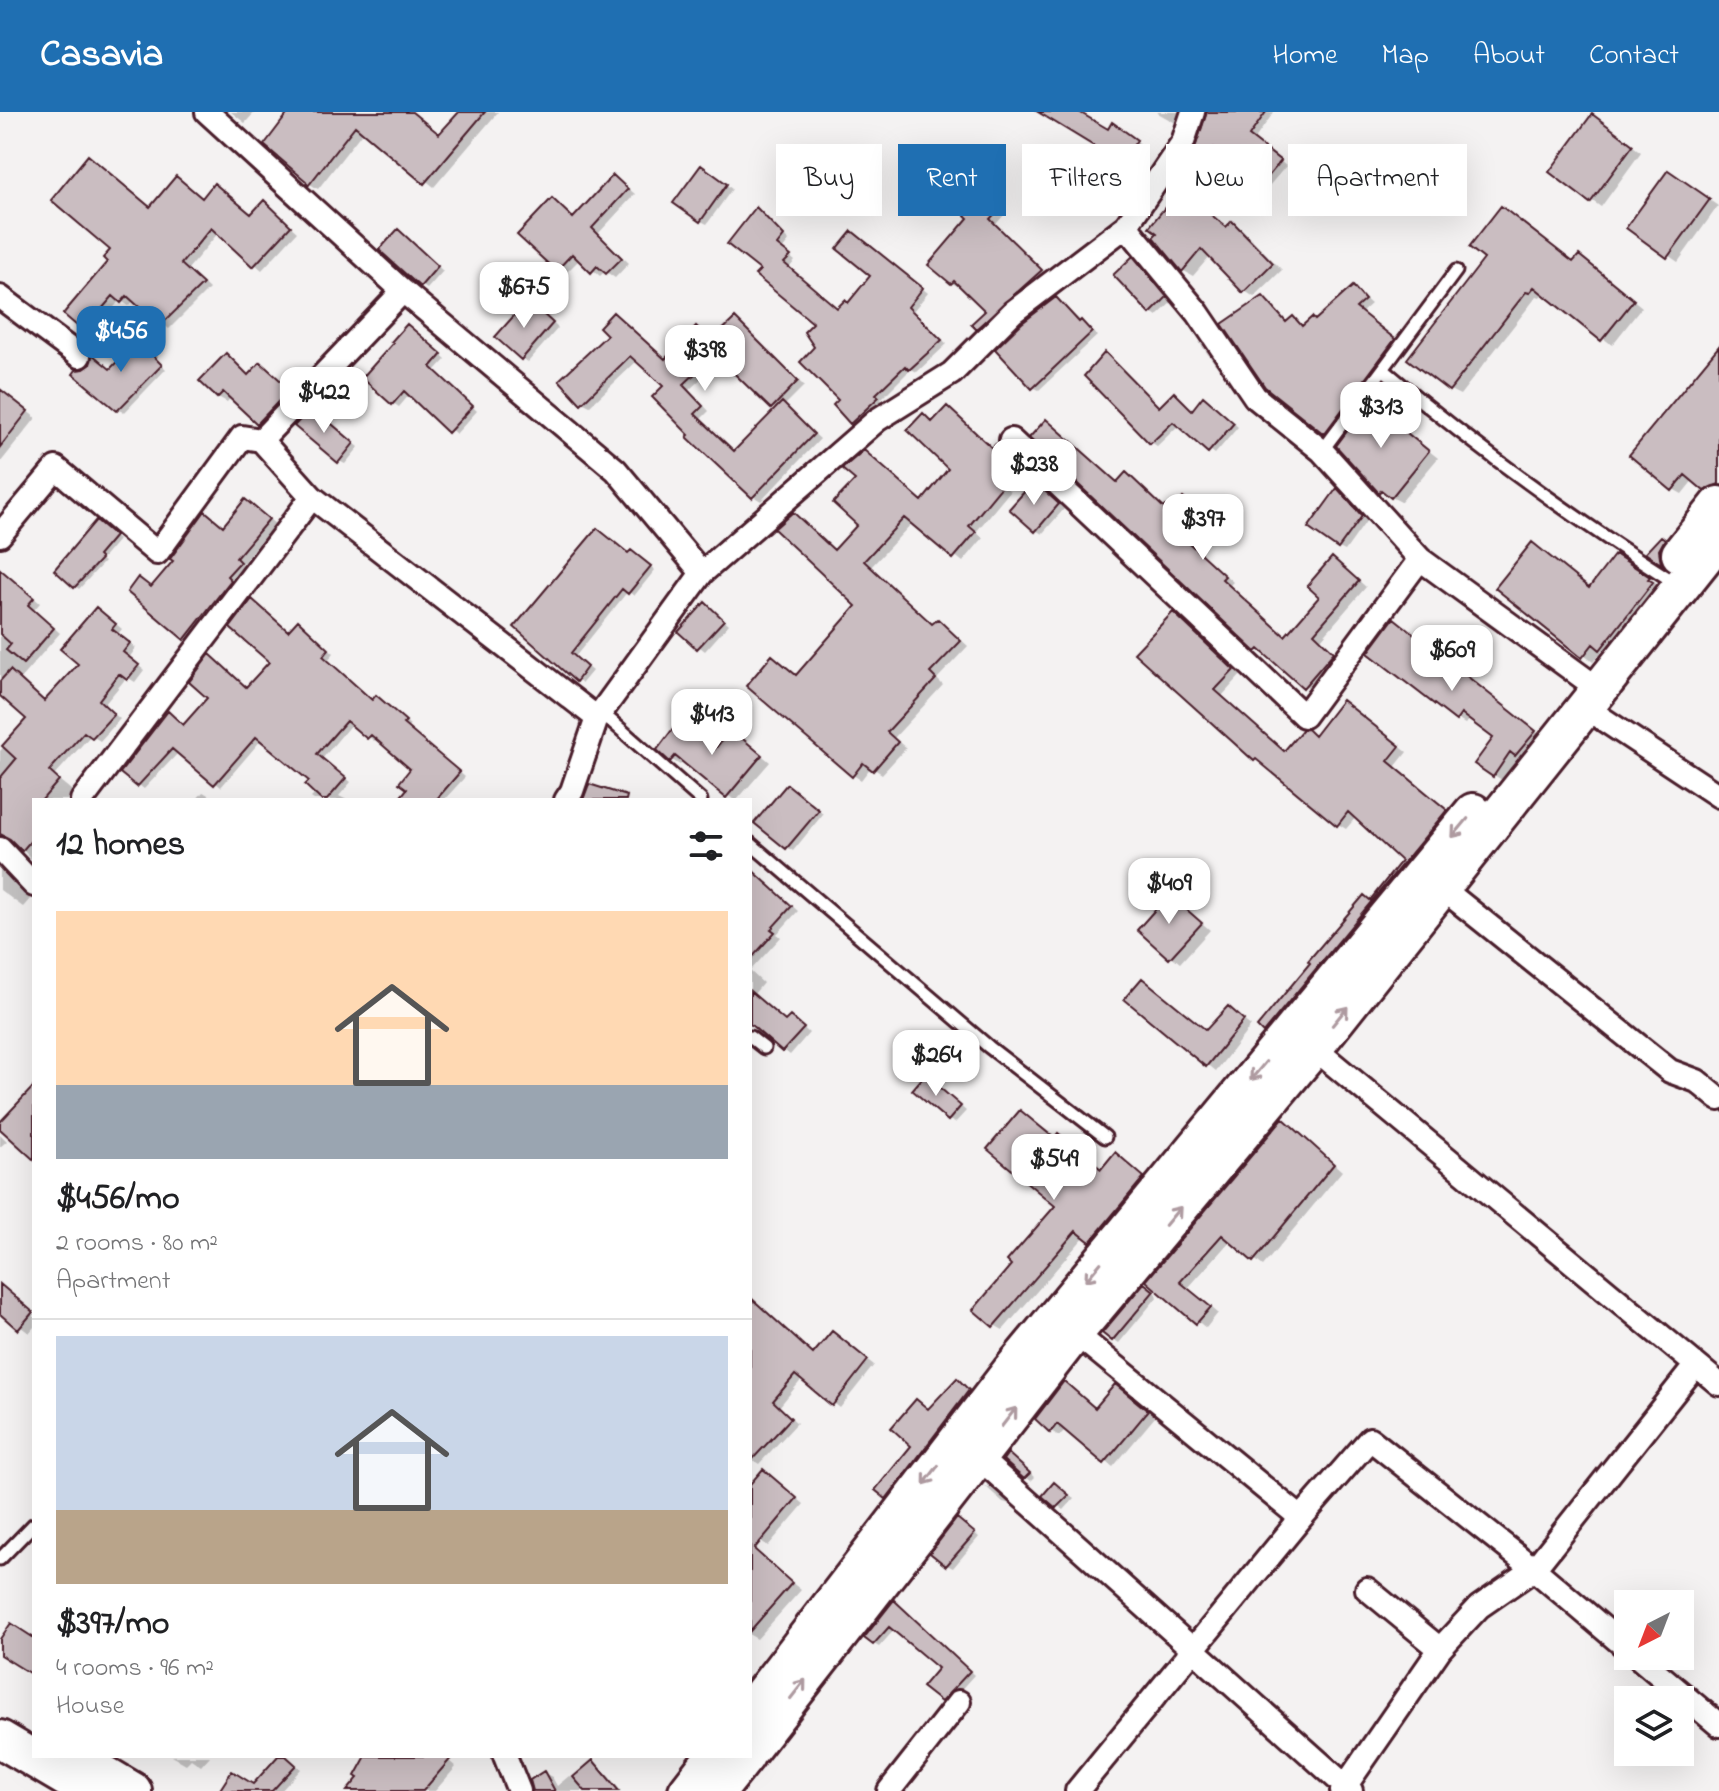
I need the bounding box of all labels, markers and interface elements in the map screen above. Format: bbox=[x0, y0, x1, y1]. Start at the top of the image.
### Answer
text: Casavia bbox=[40, 28, 163, 84]
text: Home bbox=[1272, 36, 1338, 77]
text: Map bbox=[1382, 36, 1429, 77]
text: About bbox=[1473, 36, 1545, 77]
text: Contact bbox=[1589, 36, 1679, 77]
chip: Buy bbox=[776, 144, 882, 216]
chip: Rent bbox=[898, 144, 1006, 216]
chip: Filters bbox=[1022, 144, 1150, 216]
chip: New bbox=[1166, 144, 1272, 216]
chip: Apartment bbox=[1288, 144, 1467, 216]
pin: $675 bbox=[477, 262, 571, 330]
text: $675 bbox=[498, 269, 550, 307]
pin: $456 bbox=[74, 306, 168, 374]
text: $456 bbox=[95, 313, 147, 351]
pin: $398 bbox=[658, 325, 752, 393]
text: $398 bbox=[683, 332, 727, 370]
pin: $422 bbox=[277, 367, 371, 435]
text: $422 bbox=[298, 374, 350, 412]
pin: $313 bbox=[1334, 382, 1428, 450]
text: $313 bbox=[1358, 389, 1404, 427]
pin: $238 bbox=[987, 439, 1081, 507]
text: $238 bbox=[1009, 446, 1059, 484]
pin: $397 bbox=[1156, 494, 1250, 562]
text: $397 bbox=[1180, 501, 1226, 539]
pin: $609 bbox=[1405, 625, 1499, 693]
text: $609 bbox=[1429, 632, 1475, 670]
pin: $413 bbox=[665, 689, 759, 757]
text: $413 bbox=[689, 696, 735, 734]
one-way arrow bbox=[1451, 817, 1469, 837]
text: 12 homes bbox=[56, 821, 185, 871]
icon: filters bbox=[684, 824, 728, 868]
pin: $409 bbox=[1122, 858, 1216, 926]
text: $409 bbox=[1146, 865, 1192, 903]
icon: home bbox=[320, 963, 464, 1107]
one-way arrow bbox=[1331, 1006, 1349, 1027]
pin: $264 bbox=[889, 1030, 983, 1098]
text: $264 bbox=[911, 1037, 961, 1075]
one-way arrow bbox=[1249, 1060, 1267, 1081]
pin: $549 bbox=[1007, 1134, 1101, 1202]
text: $549 bbox=[1029, 1141, 1079, 1179]
text: $456/mo bbox=[56, 1175, 180, 1225]
one-way arrow bbox=[1164, 1206, 1182, 1226]
text: 2 rooms · 80 m² bbox=[56, 1225, 218, 1263]
one-way arrow bbox=[1084, 1261, 1102, 1281]
text: Apartment bbox=[56, 1263, 170, 1301]
icon: home bbox=[320, 1388, 464, 1532]
one-way arrow bbox=[1000, 1407, 1018, 1428]
one-way arrow bbox=[922, 1464, 939, 1485]
north arrow bbox=[1614, 1590, 1694, 1670]
map controls bbox=[1614, 1590, 1694, 1766]
text: $397/mo bbox=[56, 1600, 169, 1650]
text: 4 rooms · 96 m² bbox=[56, 1650, 214, 1688]
one-way arrow bbox=[789, 1679, 806, 1700]
button: layers bbox=[1614, 1686, 1694, 1766]
text: House bbox=[56, 1688, 124, 1726]

